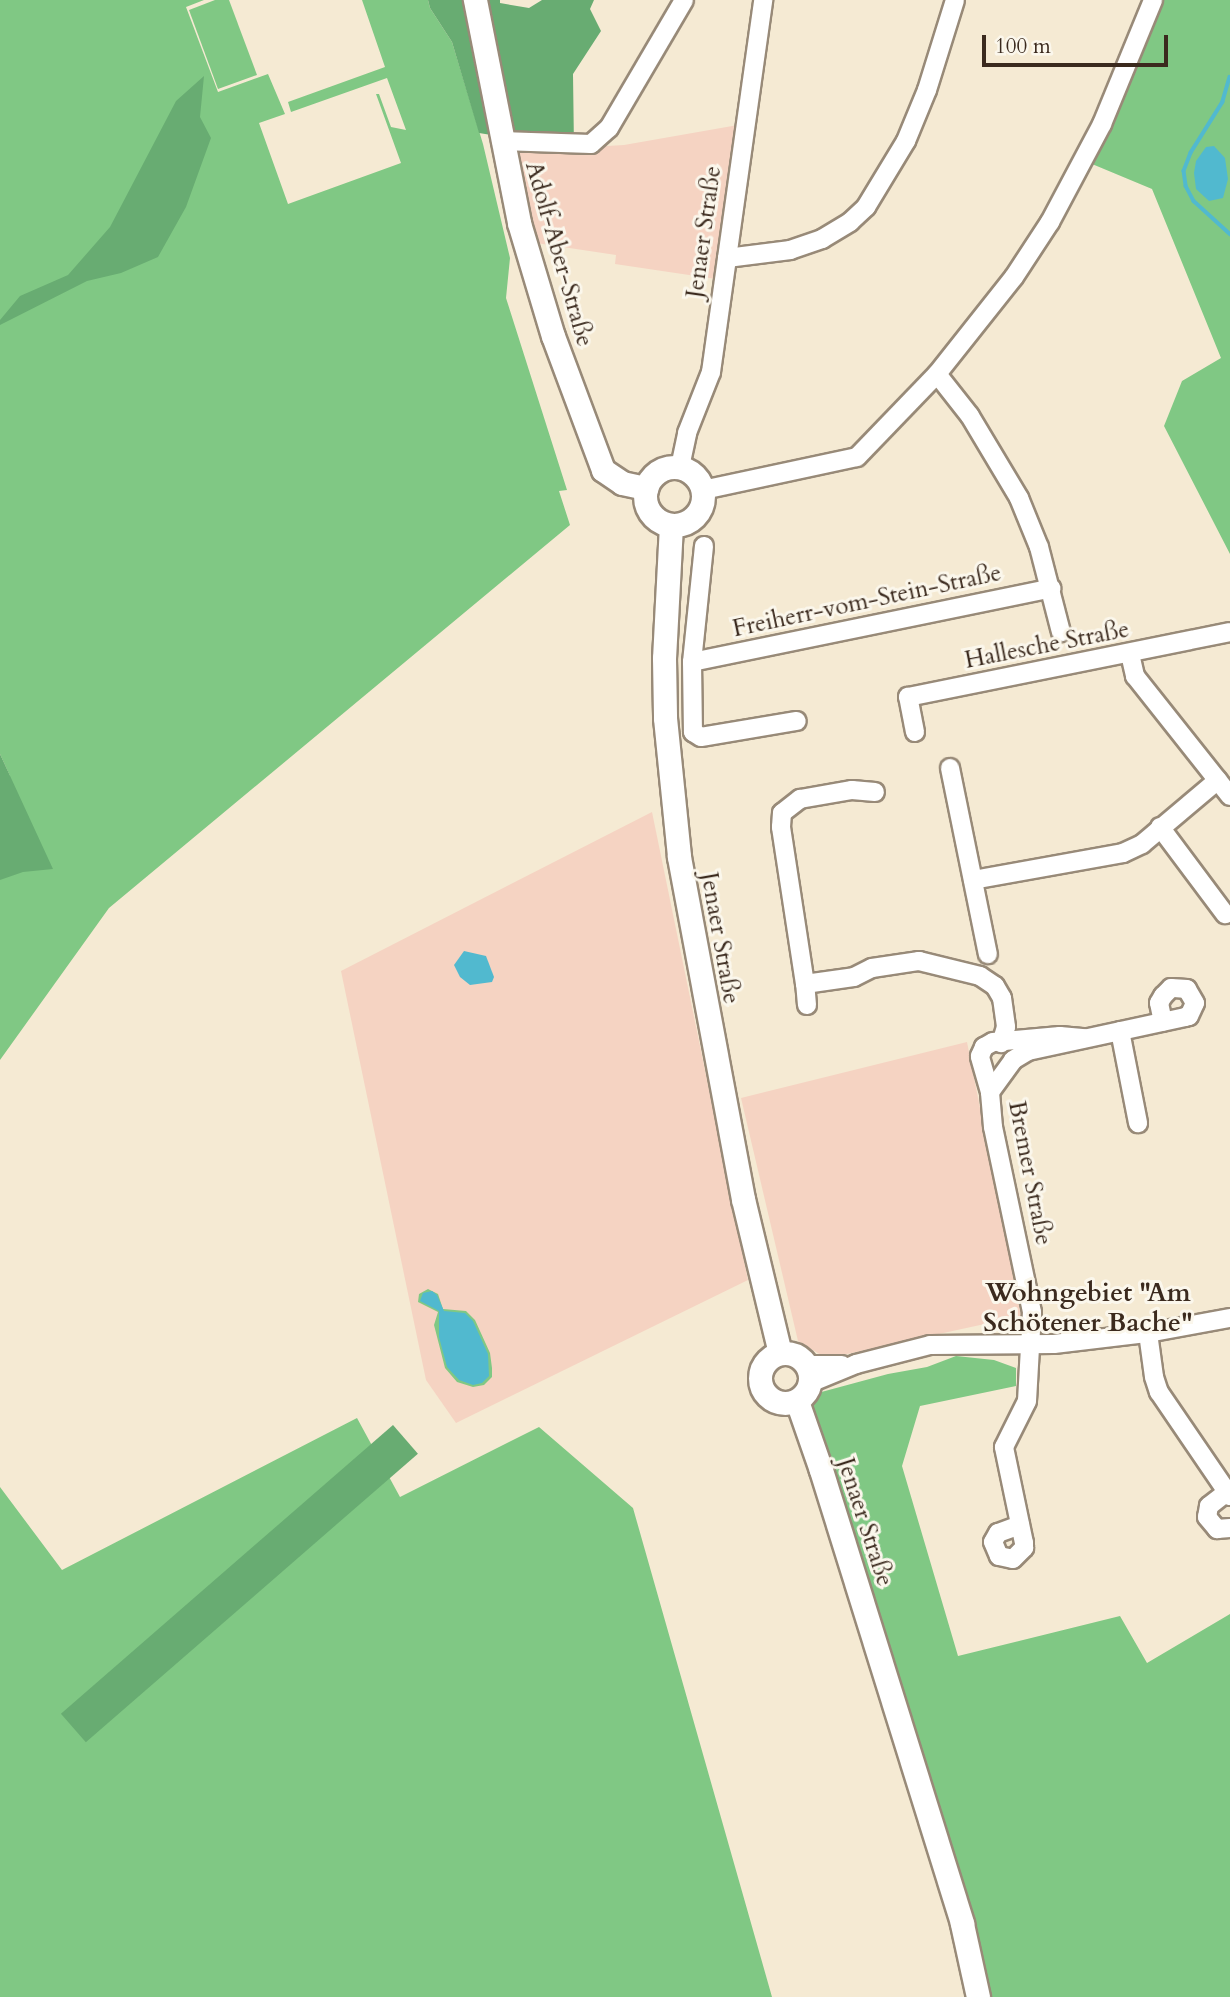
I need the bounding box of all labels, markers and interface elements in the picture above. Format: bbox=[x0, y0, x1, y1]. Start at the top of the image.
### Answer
scale bar bbox=[985, 21, 1170, 65]
text: 100 m bbox=[995, 32, 1051, 61]
street label: Adolf-Aber-Straße bbox=[519, 158, 599, 350]
street label: Jenaer Straße bbox=[680, 164, 728, 300]
street label: Freiherr-vom-Stein-Straße bbox=[730, 558, 1004, 644]
street label: Hallesche Straße bbox=[962, 615, 1132, 675]
street label: Jenaer Straße bbox=[694, 870, 746, 1006]
street label: Bremer Straße bbox=[1002, 1098, 1058, 1248]
district label: Wohngebiet "Am Schötener Bache" bbox=[983, 1277, 1193, 1338]
street label: Jenaer Straße bbox=[831, 1454, 899, 1590]

